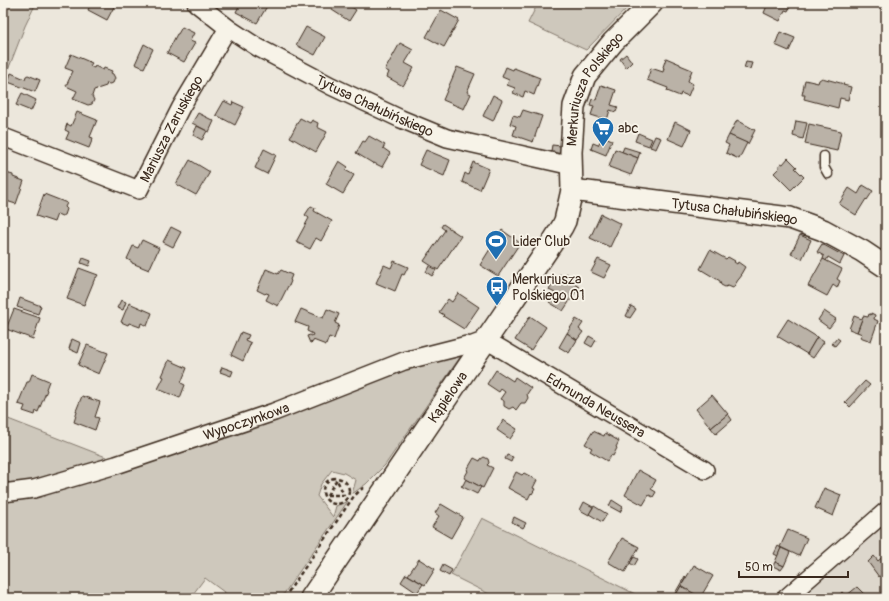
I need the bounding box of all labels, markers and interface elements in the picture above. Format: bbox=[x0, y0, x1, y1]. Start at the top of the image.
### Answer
street label: Merkuriusza Polskiego bbox=[563, 28, 628, 147]
street label: Mariusza Zaruskiego bbox=[136, 72, 207, 185]
street label: Tytusa Chałubińskiego bbox=[313, 72, 436, 141]
supermarket icon: abc bbox=[590, 115, 616, 148]
place label: abc bbox=[618, 120, 639, 137]
street label: Tytusa Chałubińskiego bbox=[670, 195, 801, 229]
sports icon: Lider Club bbox=[483, 228, 509, 261]
place label: Lider Club bbox=[512, 233, 570, 250]
place label: Merkuriusza Polskiego 01 bbox=[512, 271, 585, 304]
bus stop icon: Merkuriusza Polskiego 01 bbox=[484, 274, 510, 307]
street label: Kąpielowa bbox=[424, 368, 471, 426]
street label: Edmunda Neussera bbox=[543, 370, 648, 442]
street label: Wypoczynkowa bbox=[201, 399, 292, 444]
scale bar bbox=[739, 553, 848, 579]
text: 50 m bbox=[745, 560, 773, 575]

